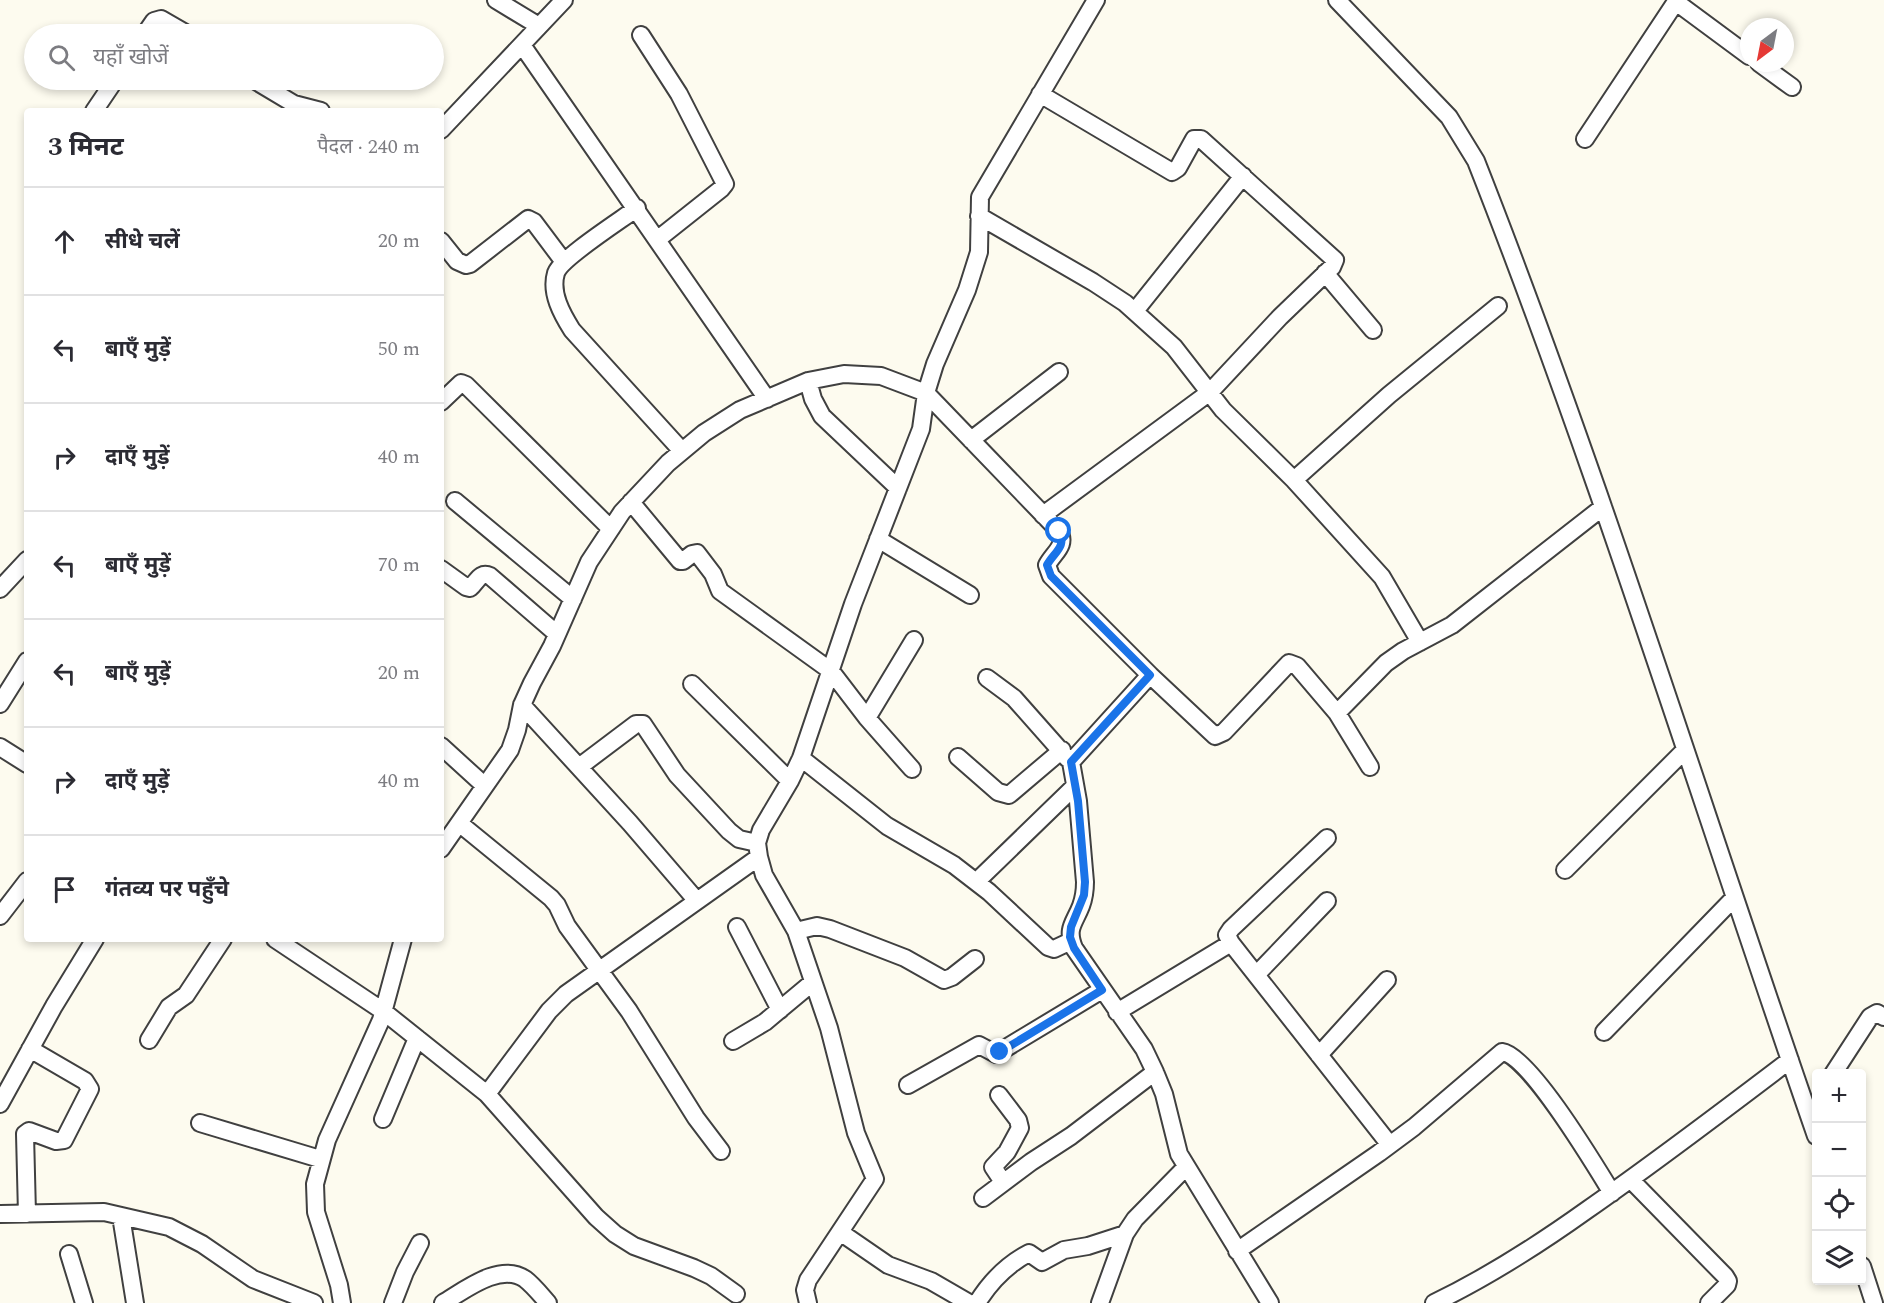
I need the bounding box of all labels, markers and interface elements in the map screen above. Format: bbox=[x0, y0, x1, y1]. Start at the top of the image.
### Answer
north arrow bbox=[1740, 18, 1794, 72]
search box bbox=[24, 24, 444, 90]
icon: search bbox=[45, 41, 78, 74]
text: यहाँ खोजें bbox=[93, 41, 169, 74]
text: 3 मिनट bbox=[48, 127, 124, 167]
text: पैदल · 240 m bbox=[317, 132, 420, 162]
icon: ahead bbox=[48, 225, 81, 258]
text: सीधे चलें bbox=[105, 225, 180, 258]
text: 20 m bbox=[378, 226, 420, 256]
icon: left bbox=[48, 333, 81, 366]
text: बाएँ मुड़ें bbox=[105, 333, 171, 366]
text: 50 m bbox=[378, 334, 420, 364]
icon: right bbox=[48, 441, 81, 474]
text: दाएँ मुड़ें bbox=[105, 441, 170, 474]
text: 40 m bbox=[378, 442, 420, 472]
route start bbox=[1045, 517, 1071, 543]
icon: left bbox=[48, 549, 81, 582]
text: बाएँ मुड़ें bbox=[105, 549, 171, 582]
text: 70 m bbox=[378, 550, 420, 580]
icon: left bbox=[48, 657, 81, 690]
text: बाएँ मुड़ें bbox=[105, 657, 171, 690]
text: 20 m bbox=[378, 658, 420, 688]
icon: right bbox=[48, 765, 81, 798]
text: दाएँ मुड़ें bbox=[105, 765, 170, 798]
text: 40 m bbox=[378, 766, 420, 796]
icon: arrive bbox=[48, 873, 81, 906]
text: गंतव्य पर पहुँचे bbox=[105, 873, 229, 906]
route end bbox=[986, 1038, 1012, 1064]
map controls bbox=[1812, 1069, 1866, 1285]
button: + bbox=[1812, 1069, 1866, 1123]
button: − bbox=[1812, 1123, 1866, 1177]
button: locate bbox=[1812, 1177, 1866, 1231]
button: layers bbox=[1812, 1231, 1866, 1285]

